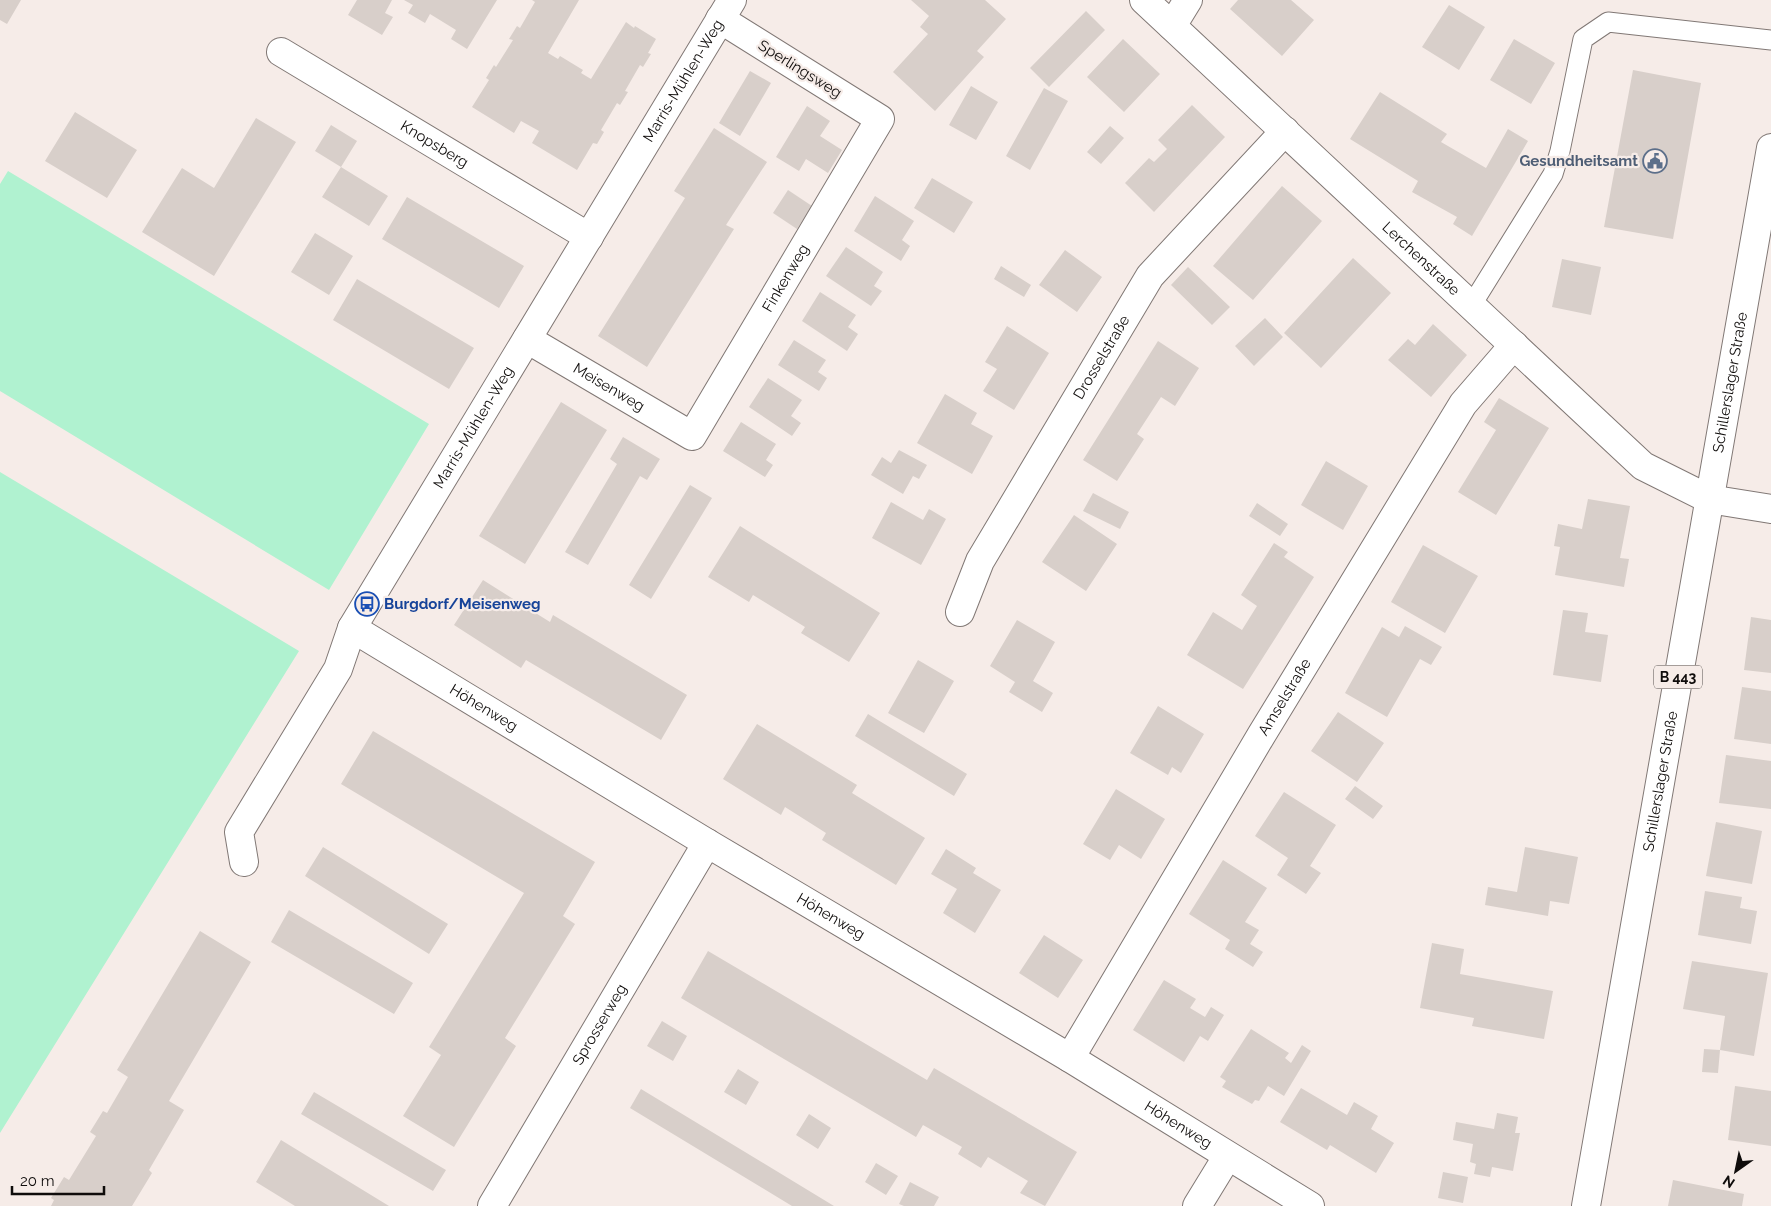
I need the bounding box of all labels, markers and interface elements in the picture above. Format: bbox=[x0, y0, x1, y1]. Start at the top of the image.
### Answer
street label: Marris-Mühlen-Weg bbox=[639, 16, 727, 145]
street label: Sperlingsweg bbox=[755, 36, 845, 102]
street label: Knopsberg bbox=[397, 117, 472, 172]
public building icon: Gesundheitsamt bbox=[1642, 148, 1668, 174]
place label: Gesundheitsamt bbox=[1519, 152, 1638, 170]
street label: Lerchenstraße bbox=[1378, 218, 1464, 299]
street label: Finkenweg bbox=[759, 241, 813, 315]
street label: Schillerslager Straße bbox=[1709, 311, 1751, 454]
street label: Drosselstraße bbox=[1069, 312, 1134, 403]
street label: Meisenweg bbox=[570, 359, 648, 415]
street label: Marris-Mühlen-Weg bbox=[430, 363, 517, 492]
bus stop icon: Burgdorf/Meisenweg bbox=[354, 591, 380, 617]
place label: Burgdorf/Meisenweg bbox=[384, 595, 541, 613]
street label: Amselstraße bbox=[1254, 655, 1315, 739]
road number: B 443 bbox=[1654, 666, 1702, 689]
street label: Höhenweg bbox=[447, 680, 521, 735]
street label: Schillerslager Straße bbox=[1639, 709, 1681, 853]
street label: Höhenweg bbox=[794, 889, 868, 943]
street label: Sprosserweg bbox=[569, 981, 630, 1068]
street label: Höhenweg bbox=[1141, 1097, 1215, 1152]
north arrow bbox=[1711, 1146, 1761, 1196]
scale bar bbox=[12, 1164, 105, 1196]
text: 20 m bbox=[20, 1172, 55, 1190]
text: N bbox=[1720, 1172, 1738, 1192]

